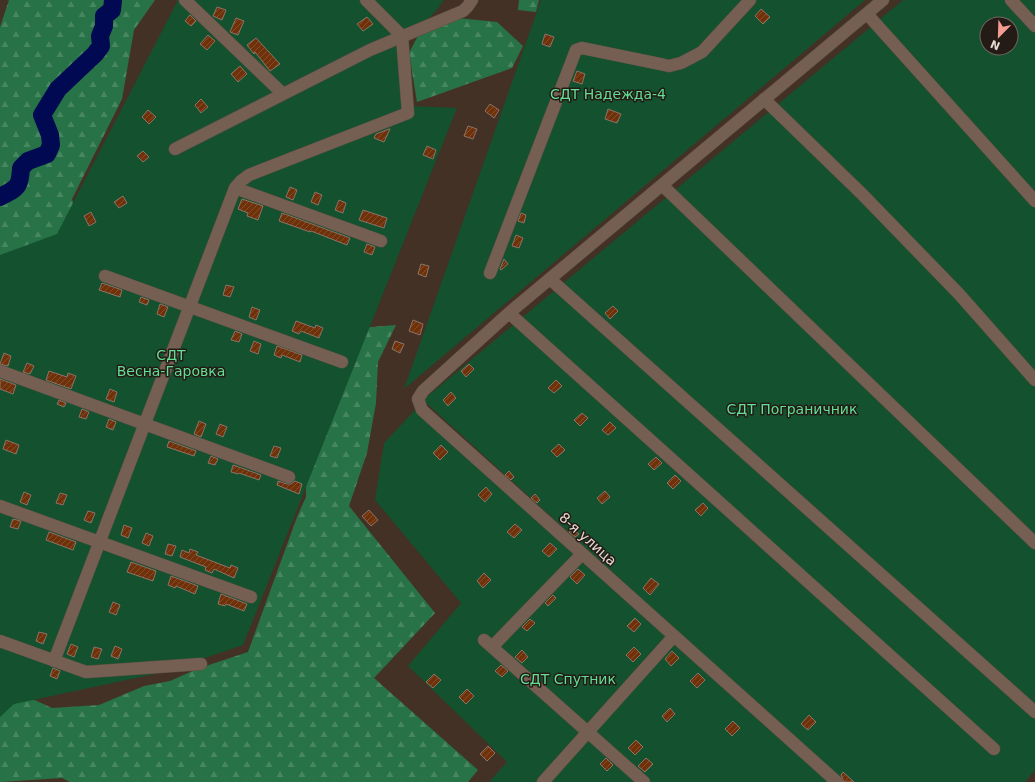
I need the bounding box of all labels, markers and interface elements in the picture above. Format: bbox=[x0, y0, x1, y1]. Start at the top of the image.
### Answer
north arrow bbox=[979, 16, 1019, 56]
text: N bbox=[989, 37, 1002, 53]
park label: СДТ Надежда-4 bbox=[550, 86, 666, 102]
park label: СДТ Весна-Гаровка bbox=[117, 347, 225, 379]
park label: СДТ Пограничник bbox=[727, 401, 857, 417]
street label: 8-я улица bbox=[556, 509, 620, 569]
park label: СДТ Спутник bbox=[520, 671, 616, 687]

